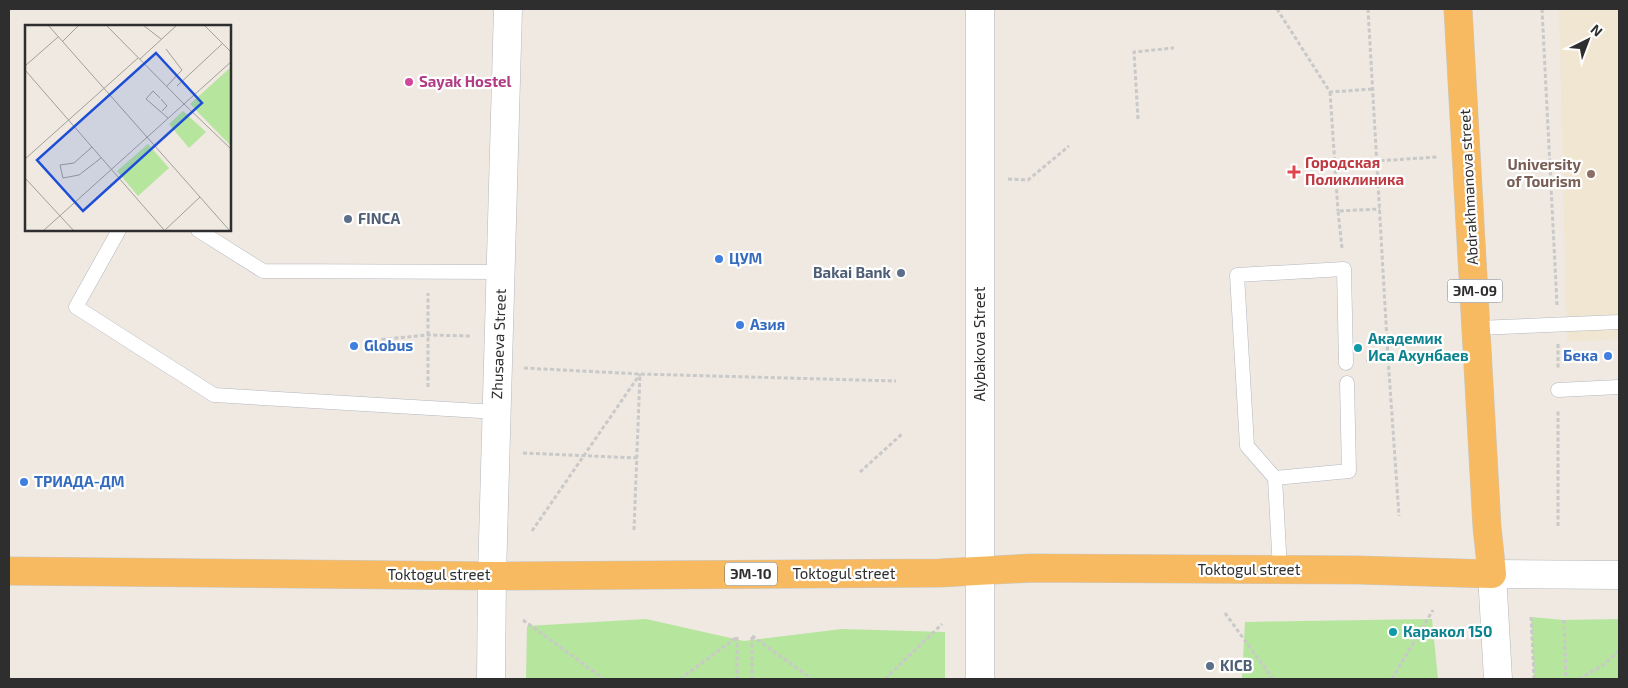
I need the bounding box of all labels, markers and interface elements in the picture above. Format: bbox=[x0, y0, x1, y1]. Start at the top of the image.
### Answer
north arrow bbox=[1563, 15, 1613, 65]
text: N bbox=[1588, 20, 1606, 40]
inset map bbox=[25, 25, 231, 231]
place label: Sayak Hostel bbox=[419, 72, 512, 91]
marker: Sayak Hostel bbox=[403, 76, 415, 88]
street label: Abdrakhmanova street bbox=[1455, 108, 1481, 265]
place label: Городская Поликлиника bbox=[1305, 153, 1404, 188]
place label: University of Tourism bbox=[1506, 155, 1581, 190]
marker: Городская Поликлиника bbox=[1287, 165, 1301, 179]
marker: University of Tourism bbox=[1585, 168, 1597, 180]
place label: FINCА bbox=[358, 209, 400, 227]
marker: FINCА bbox=[342, 213, 354, 225]
place label: ЦУМ bbox=[729, 249, 762, 267]
marker: ЦУМ bbox=[713, 253, 725, 265]
place label: Bakai Bank bbox=[813, 263, 892, 281]
marker: Bakai Bank bbox=[895, 267, 907, 279]
road number: ЭМ-09 bbox=[1448, 280, 1502, 302]
street label: Alybakova Street bbox=[970, 286, 988, 402]
street label: Zhusaeva Street bbox=[487, 288, 509, 400]
place label: Азия bbox=[750, 315, 785, 333]
marker: Азия bbox=[734, 319, 746, 331]
place label: Академик Иса Ахунбаев bbox=[1368, 329, 1469, 364]
place label: Globus bbox=[364, 336, 413, 354]
marker: Globus bbox=[348, 340, 360, 352]
marker: Академик Иса Ахунбаев bbox=[1352, 342, 1364, 354]
place label: Бека bbox=[1563, 346, 1598, 364]
marker: Бека bbox=[1602, 350, 1614, 362]
place label: ТРИАДА-ДМ bbox=[34, 472, 125, 490]
marker: ТРИАДА-ДМ bbox=[18, 476, 30, 488]
street label: Toktogul street bbox=[1198, 560, 1301, 578]
road number: ЭМ-10 bbox=[725, 562, 777, 586]
street label: Toktogul street bbox=[793, 564, 896, 582]
street label: Toktogul street bbox=[388, 565, 491, 583]
place label: Каракол 150 bbox=[1403, 622, 1492, 640]
marker: Каракол 150 bbox=[1387, 626, 1399, 638]
place label: KICB bbox=[1220, 656, 1252, 674]
marker: KICB bbox=[1204, 660, 1216, 672]

